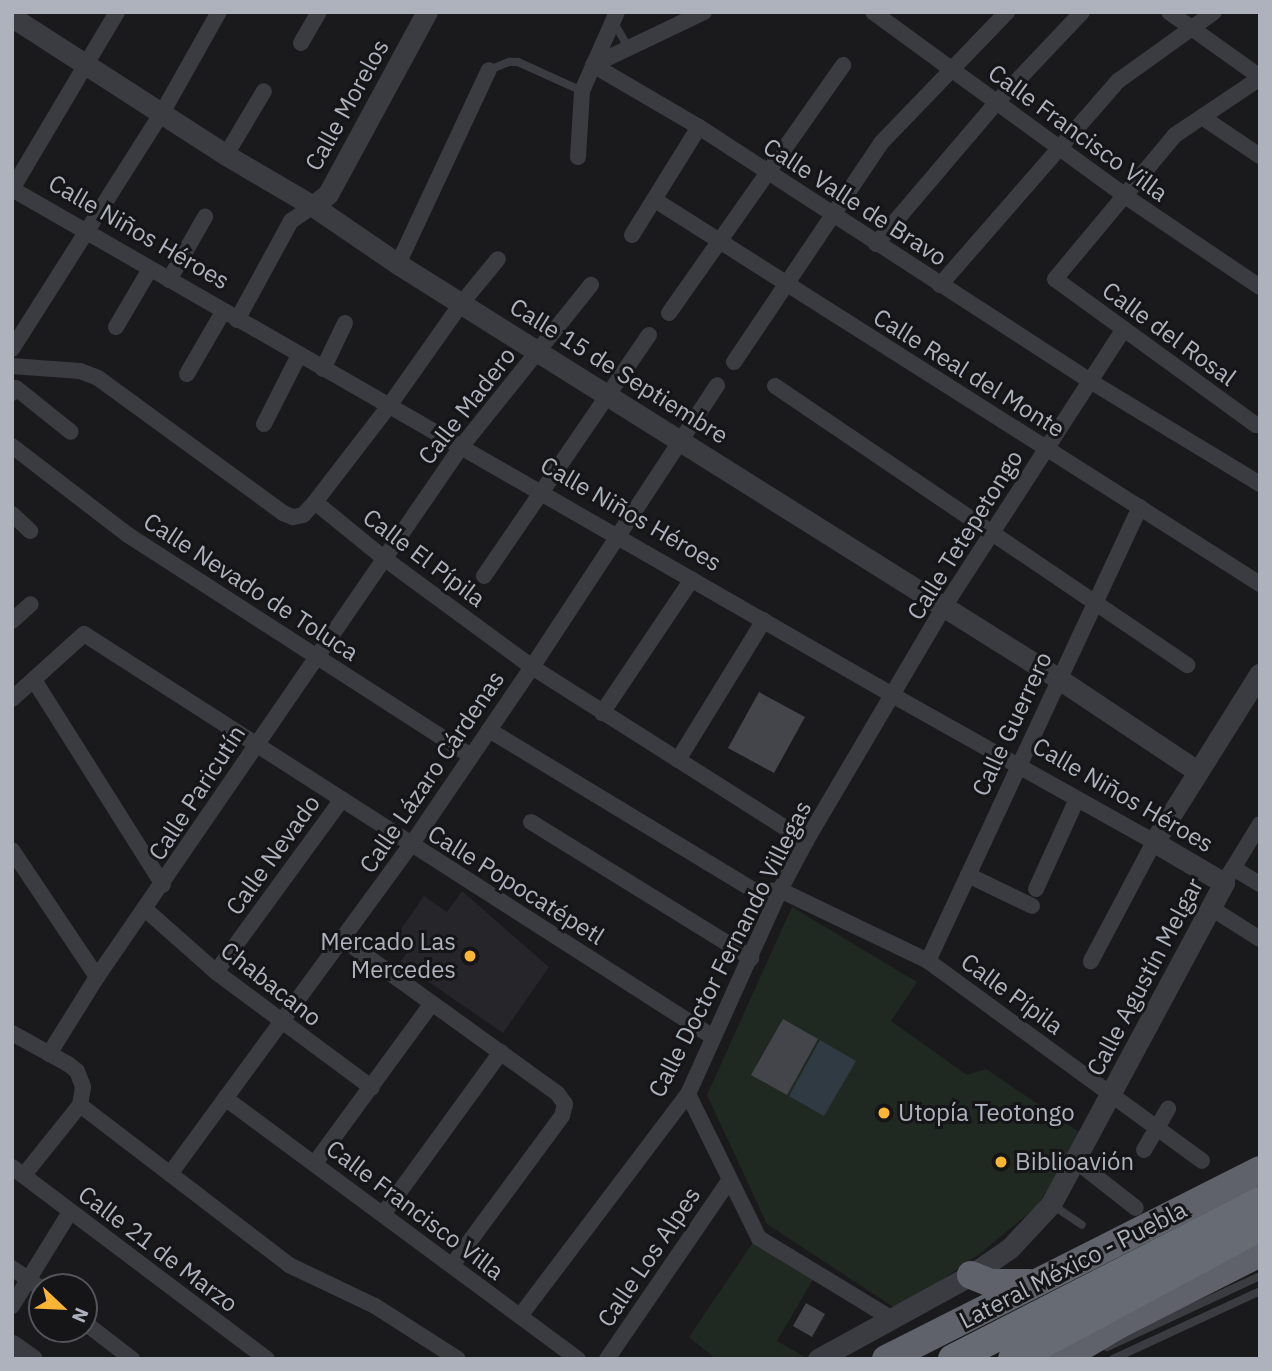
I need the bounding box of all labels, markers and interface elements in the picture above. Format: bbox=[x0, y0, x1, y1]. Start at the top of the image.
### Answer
street label: Calle Morelos bbox=[299, 34, 395, 176]
street label: Calle Francisco Villa bbox=[983, 58, 1173, 208]
street label: Calle Valle de Bravo bbox=[758, 132, 952, 272]
street label: Calle Niños Héroes bbox=[43, 169, 235, 295]
street label: Calle del Rosal bbox=[1097, 276, 1241, 392]
street label: Calle 15 de Septiembre bbox=[505, 292, 733, 450]
street label: Calle Real del Monte bbox=[868, 302, 1070, 444]
street label: Calle Madero bbox=[412, 342, 522, 470]
street label: Calle Tetepetongo bbox=[901, 445, 1029, 625]
street label: Calle Niños Héroes bbox=[535, 451, 727, 577]
street label: Calle El Pípila bbox=[357, 503, 491, 613]
street label: Calle Nevado de Toluca bbox=[138, 507, 364, 667]
street label: Calle Guerrero bbox=[966, 647, 1058, 801]
street label: Calle Lázaro Cárdenas bbox=[354, 665, 510, 879]
street label: Calle Paricutín bbox=[143, 720, 251, 866]
street label: Calle Niños Héroes bbox=[1027, 732, 1219, 858]
street label: Calle Nevado bbox=[220, 789, 326, 921]
street label: Calle Doctor Fernando Villegas bbox=[642, 796, 818, 1102]
street label: Calle Popocatépetl bbox=[422, 819, 610, 951]
street label: Calle Agustín Melgar bbox=[1081, 873, 1209, 1081]
place label: Mercado Las Mercedes bbox=[320, 928, 456, 984]
street label: Chabacano bbox=[215, 936, 327, 1032]
street label: Calle Pípila bbox=[955, 947, 1069, 1041]
marker: Mercado Las Mercedes bbox=[462, 948, 478, 964]
place label: Utopía Teotongo bbox=[898, 1099, 1075, 1127]
marker: Utopía Teotongo bbox=[876, 1105, 892, 1121]
street label: Calle Francisco Villa bbox=[321, 1134, 509, 1286]
place label: Biblioavión bbox=[1015, 1148, 1134, 1176]
marker: Biblioavión bbox=[993, 1154, 1009, 1170]
street label: Calle 21 de Marzo bbox=[73, 1180, 243, 1318]
street label: Calle Los Alpes bbox=[592, 1181, 706, 1333]
street label: Lateral México - Puebla bbox=[954, 1195, 1192, 1335]
north arrow bbox=[28, 1273, 98, 1343]
text: N bbox=[67, 1304, 94, 1326]

